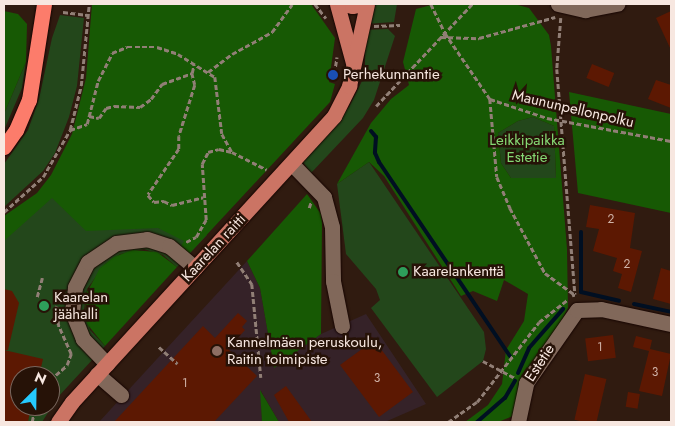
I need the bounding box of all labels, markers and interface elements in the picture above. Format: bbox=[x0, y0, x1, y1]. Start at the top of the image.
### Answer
place label: Perhekunnantie bbox=[343, 66, 440, 84]
marker: Perhekunnantie bbox=[327, 69, 339, 81]
street label: Maununpellonpolku bbox=[510, 86, 636, 132]
park label: Leikkipaikka Estetie bbox=[489, 131, 565, 166]
street label: Kaarelan raitti bbox=[178, 210, 250, 286]
house number: 2 bbox=[608, 213, 614, 227]
house number: 2 bbox=[624, 258, 630, 272]
place label: Kaarelankenttä bbox=[413, 263, 504, 281]
marker: Kaarelankenttä bbox=[397, 266, 409, 278]
place label: Kaarelan jäähalli bbox=[54, 288, 108, 323]
marker: Kaarelan jäähalli bbox=[38, 300, 50, 312]
place label: Kannelmäen peruskoulu, Raitin toimipiste bbox=[227, 333, 382, 368]
street label: Estetie bbox=[521, 341, 559, 385]
house number: 1 bbox=[597, 341, 603, 355]
marker: Kannelmäen peruskoulu, Raitin toimipiste bbox=[211, 345, 223, 357]
north arrow bbox=[10, 366, 60, 416]
house number: 3 bbox=[652, 366, 658, 380]
text: N bbox=[31, 367, 49, 389]
house number: 3 bbox=[374, 372, 380, 386]
house number: 1 bbox=[182, 377, 188, 391]

